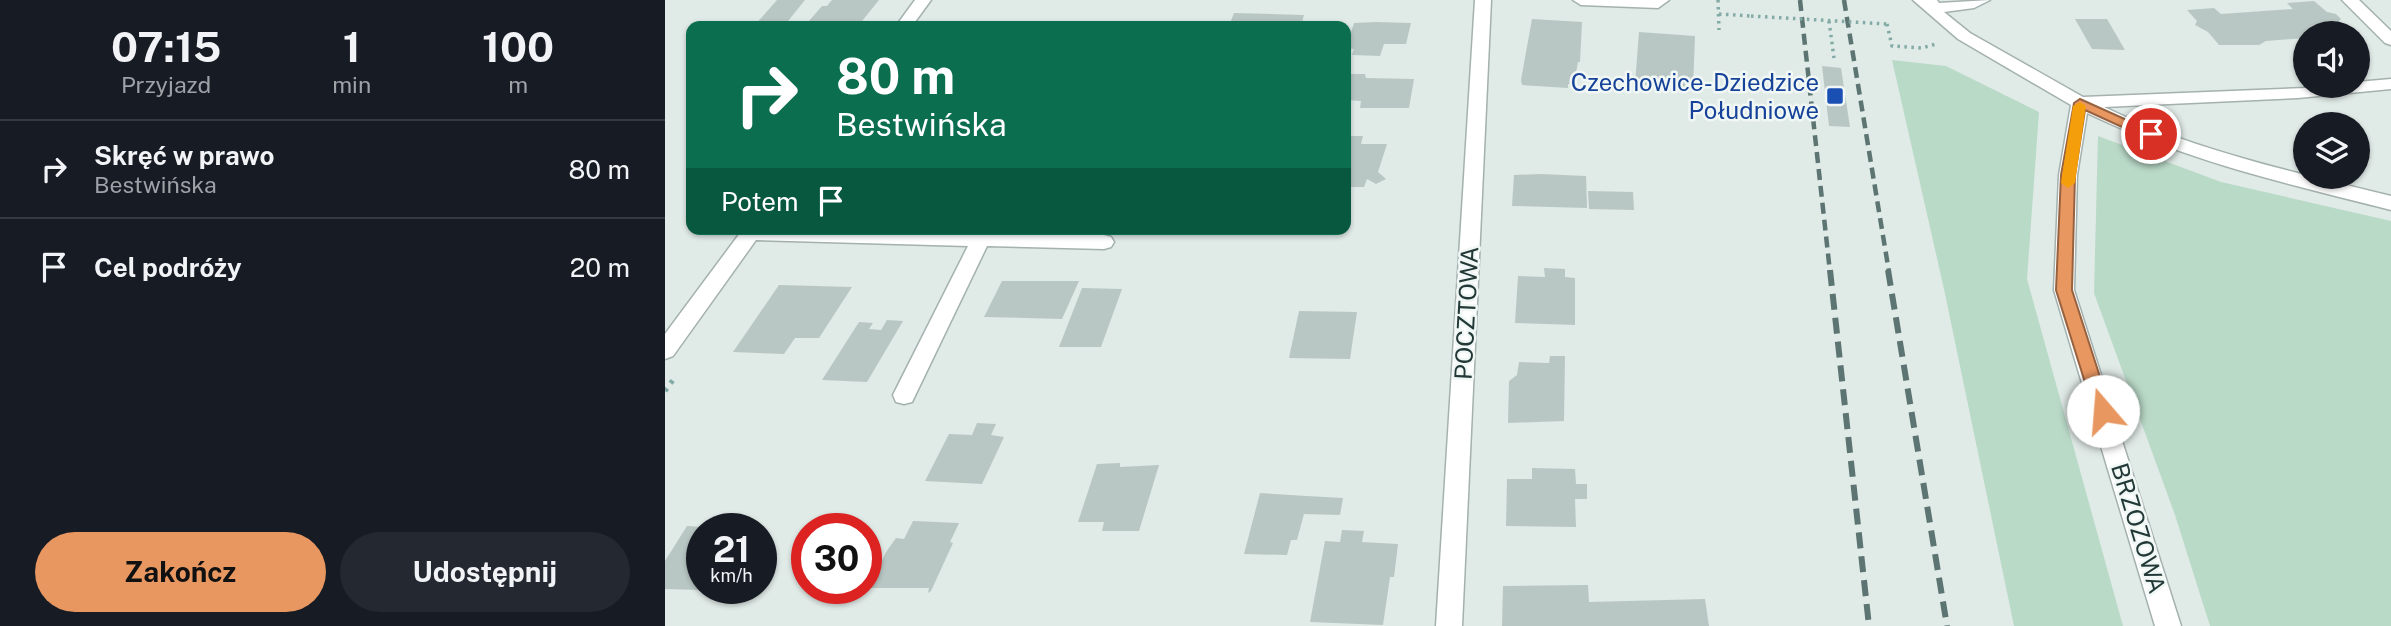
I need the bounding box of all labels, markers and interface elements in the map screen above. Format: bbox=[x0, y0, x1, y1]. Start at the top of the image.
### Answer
map controls bbox=[2293, 21, 2370, 189]
button: sound bbox=[2293, 21, 2370, 98]
text: 07:15 bbox=[111, 22, 221, 71]
text: 1 bbox=[343, 22, 361, 71]
text: 100 bbox=[482, 22, 554, 71]
text: 80 m bbox=[836, 47, 955, 105]
icon: right bbox=[721, 49, 812, 140]
place label: Czechowice-Dziedzice Południowe bbox=[1571, 68, 1819, 124]
text: Przyjazd bbox=[121, 71, 211, 98]
text: min bbox=[332, 71, 371, 98]
text: m bbox=[508, 71, 528, 98]
marker: Czechowice-Dziedzice Południowe bbox=[1825, 86, 1845, 106]
pin bbox=[2121, 104, 2181, 164]
text: Bestwińska bbox=[836, 106, 1007, 143]
button: layers bbox=[2293, 112, 2370, 189]
icon: arrive bbox=[2132, 115, 2170, 153]
text: Skręć w prawo bbox=[94, 140, 274, 171]
icon: right bbox=[35, 150, 73, 188]
text: 80 m bbox=[569, 154, 630, 185]
text: Bestwińska bbox=[94, 171, 217, 198]
icon: arrive bbox=[812, 182, 850, 220]
text: Potem bbox=[721, 186, 798, 217]
street label: POCZTOWA bbox=[1449, 246, 1483, 380]
icon: arrive bbox=[35, 248, 73, 286]
text: Cel podróży bbox=[94, 252, 242, 283]
text: 20 m bbox=[570, 252, 630, 283]
position arrow bbox=[2066, 374, 2140, 448]
street label: BRZOZOWA bbox=[2106, 460, 2172, 596]
speed limit sign: 30 bbox=[791, 513, 882, 604]
text: 21 bbox=[713, 529, 750, 570]
button: Zakończ bbox=[35, 532, 326, 612]
button: Udostępnij bbox=[340, 532, 630, 612]
text: km/h bbox=[710, 565, 753, 586]

